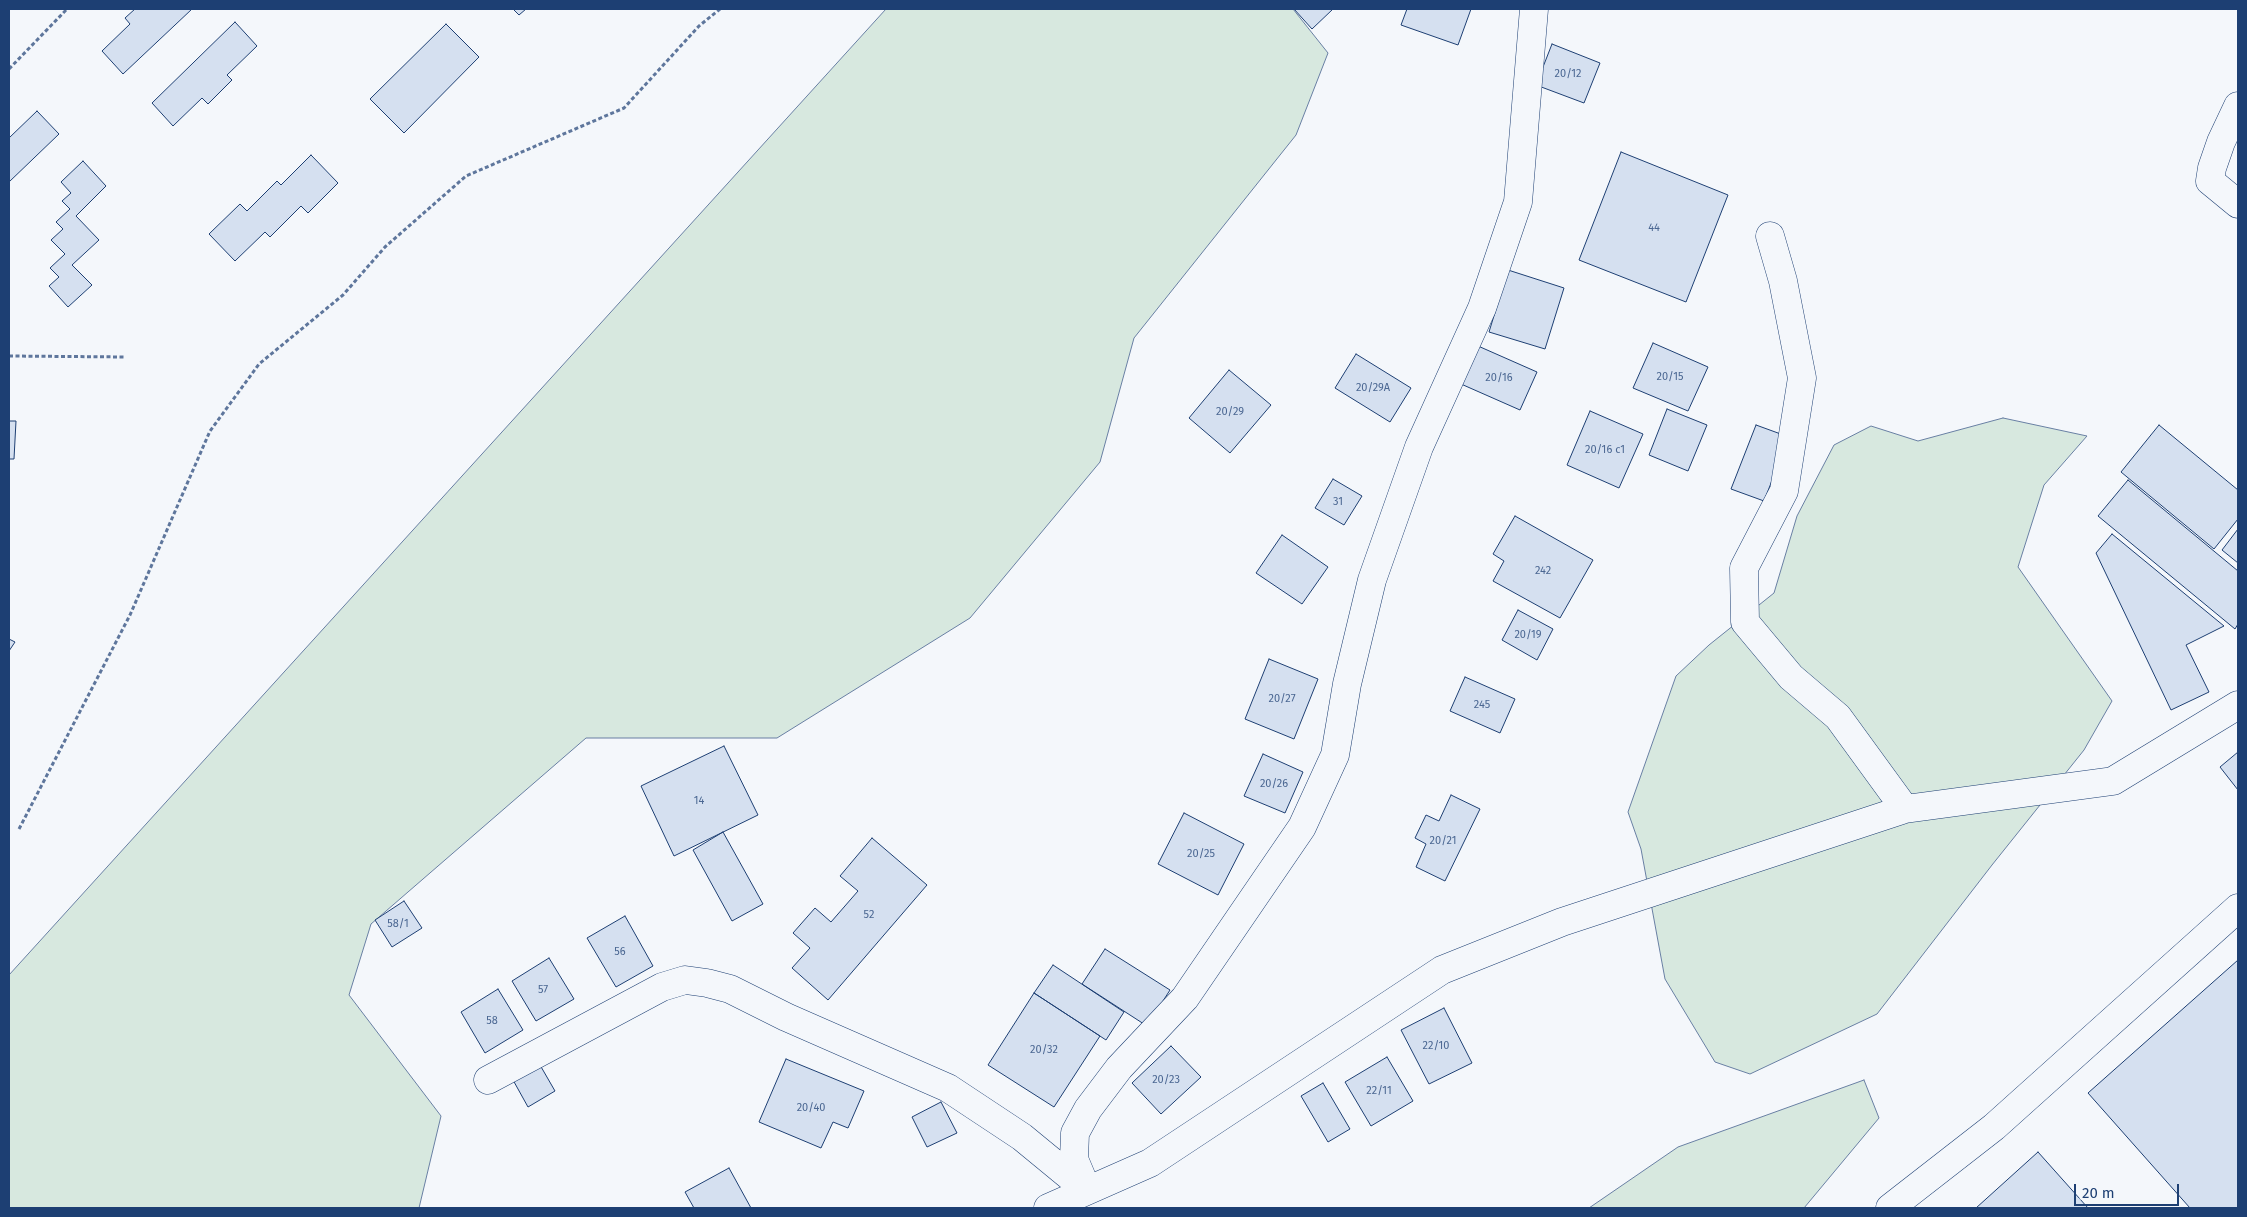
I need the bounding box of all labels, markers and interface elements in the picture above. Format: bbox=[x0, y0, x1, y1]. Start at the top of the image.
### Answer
house number: 20/12 bbox=[1555, 67, 1581, 81]
house number: 44 bbox=[1648, 221, 1660, 235]
house number: 20/15 bbox=[1657, 370, 1683, 384]
house number: 20/16 bbox=[1485, 371, 1513, 385]
house number: 20/29А bbox=[1356, 381, 1390, 395]
house number: 20/29 bbox=[1216, 405, 1244, 419]
house number: 20/16 c1 bbox=[1585, 443, 1625, 457]
house number: 31 bbox=[1333, 495, 1343, 509]
house number: 242 bbox=[1535, 564, 1551, 578]
house number: 20/19 bbox=[1514, 628, 1542, 642]
house number: 20/27 bbox=[1268, 692, 1296, 706]
house number: 245 bbox=[1474, 698, 1490, 712]
house number: 20/26 bbox=[1260, 777, 1288, 791]
house number: 14 bbox=[694, 794, 704, 808]
house number: 20/21 bbox=[1430, 834, 1456, 848]
house number: 20/25 bbox=[1187, 847, 1215, 861]
house number: 52 bbox=[864, 908, 874, 922]
house number: 58/1 bbox=[387, 917, 409, 931]
house number: 56 bbox=[614, 945, 626, 959]
house number: 57 bbox=[538, 983, 548, 997]
house number: 58 bbox=[486, 1014, 498, 1028]
house number: 22/10 bbox=[1423, 1039, 1449, 1053]
house number: 20/32 bbox=[1030, 1043, 1058, 1057]
house number: 20/23 bbox=[1152, 1073, 1180, 1087]
house number: 22/11 bbox=[1366, 1084, 1392, 1098]
house number: 20/40 bbox=[797, 1101, 825, 1115]
scale bar bbox=[2077, 1174, 2182, 1206]
text: 20 m bbox=[2082, 1184, 2115, 1202]

